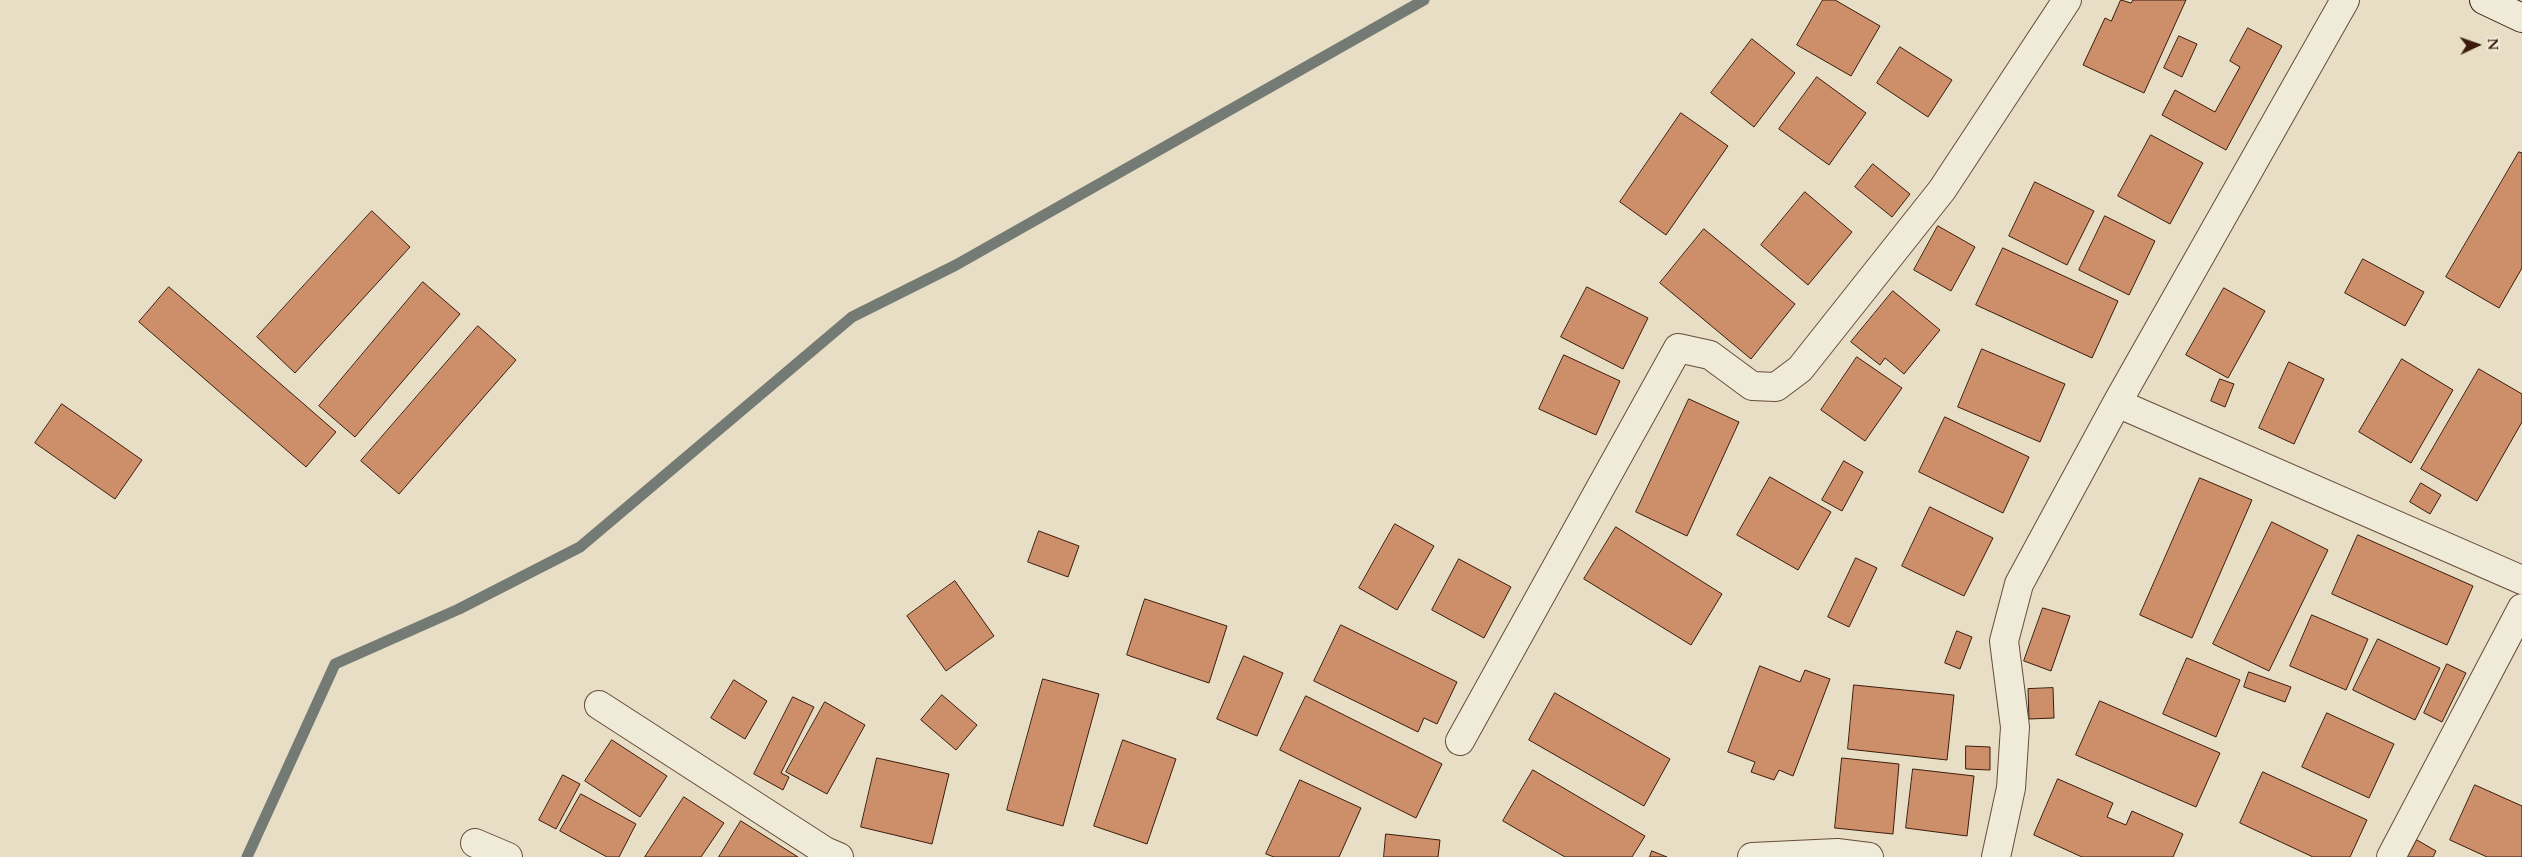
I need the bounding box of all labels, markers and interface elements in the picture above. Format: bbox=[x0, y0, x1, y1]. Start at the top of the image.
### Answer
north arrow bbox=[2452, 20, 2502, 70]
text: N bbox=[2483, 38, 2502, 51]

